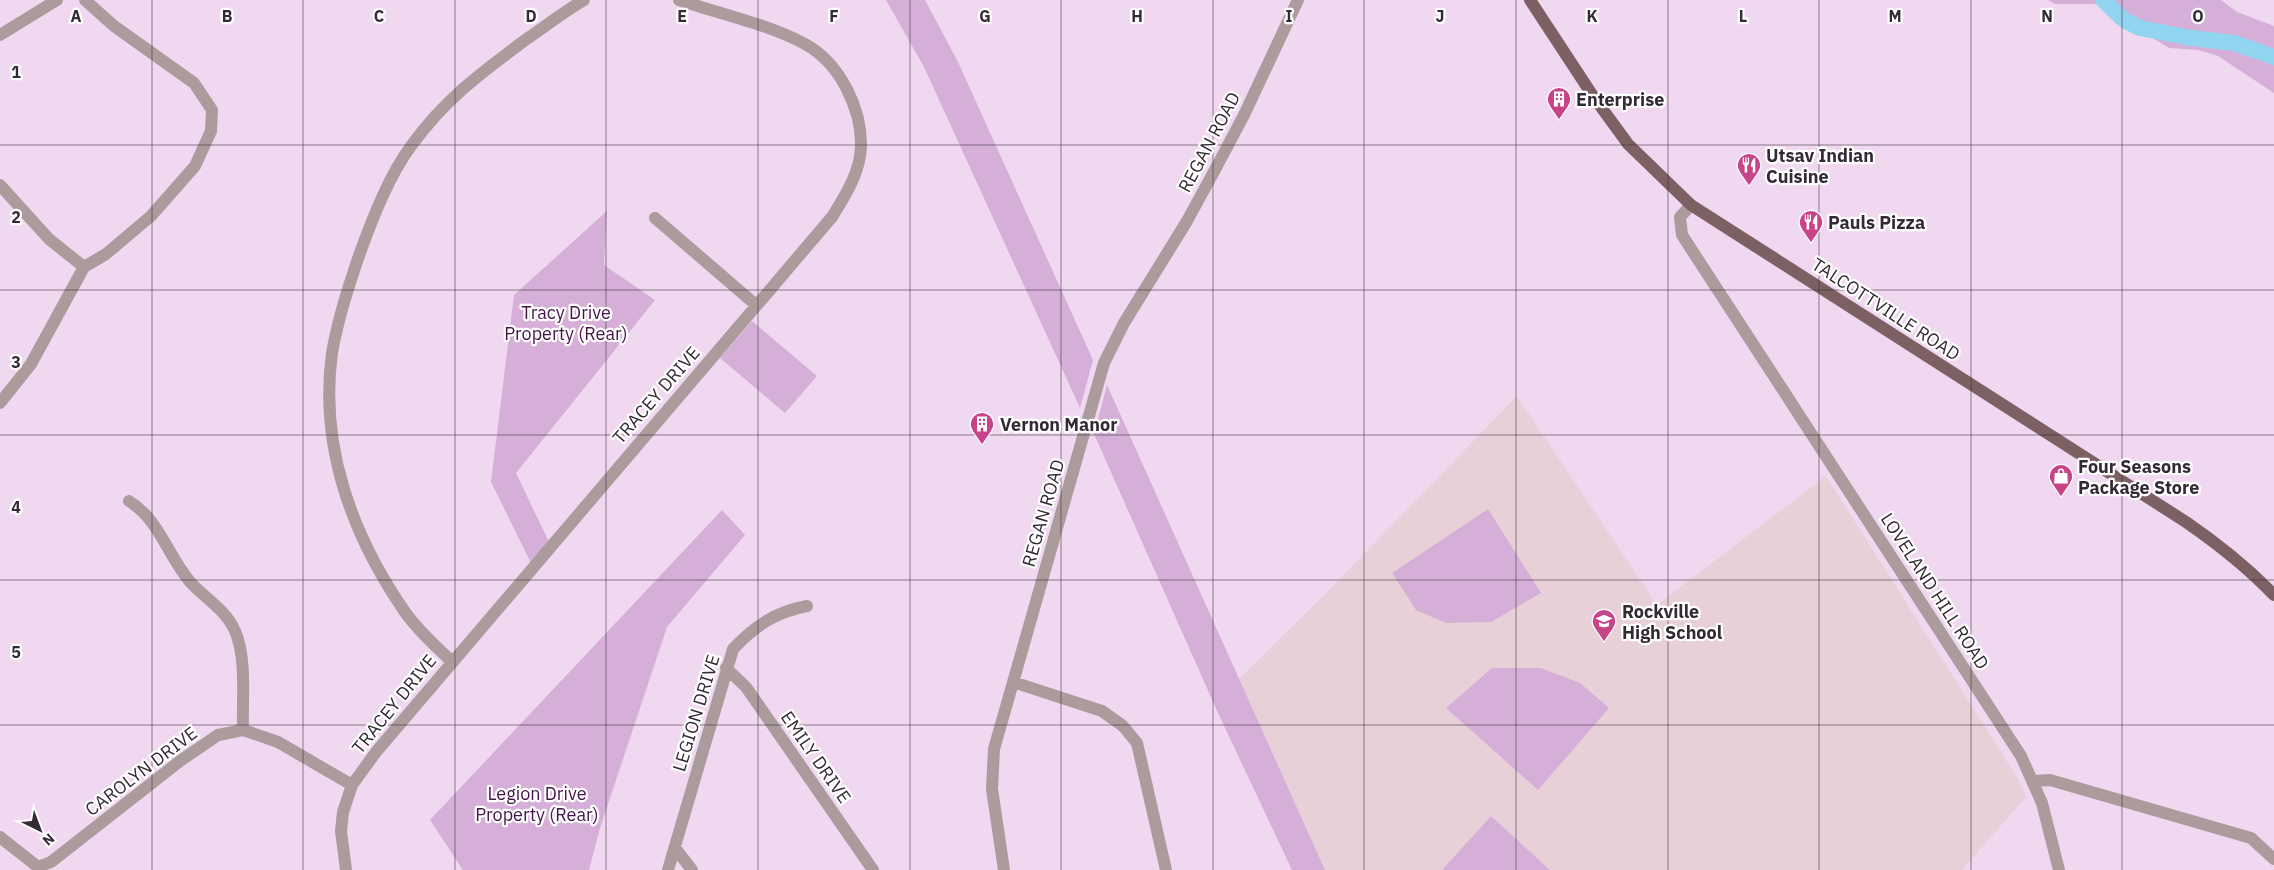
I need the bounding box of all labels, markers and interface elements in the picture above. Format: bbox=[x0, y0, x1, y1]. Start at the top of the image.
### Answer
text: A bbox=[71, 6, 82, 26]
text: B bbox=[222, 6, 233, 26]
text: C bbox=[374, 6, 384, 26]
text: D bbox=[525, 6, 537, 26]
text: E bbox=[677, 6, 687, 26]
text: F bbox=[829, 6, 839, 26]
text: G bbox=[979, 6, 991, 26]
text: H bbox=[1131, 6, 1143, 26]
text: I bbox=[1286, 6, 1293, 26]
text: J bbox=[1436, 6, 1444, 26]
text: K bbox=[1586, 6, 1598, 26]
text: L bbox=[1739, 6, 1747, 26]
text: M bbox=[1888, 6, 1902, 26]
text: N bbox=[2041, 6, 2053, 26]
text: O bbox=[2192, 6, 2204, 26]
text: 1 bbox=[11, 62, 21, 82]
building icon: Enterprise bbox=[1546, 86, 1572, 120]
street label: REGAN ROAD bbox=[1173, 88, 1245, 196]
place label: Enterprise bbox=[1576, 88, 1664, 111]
place label: Utsav Indian Cuisine bbox=[1766, 144, 1874, 188]
restaurant icon: Utsav Indian Cuisine bbox=[1736, 152, 1762, 186]
text: 2 bbox=[11, 207, 21, 227]
restaurant icon: Pauls Pizza bbox=[1798, 209, 1824, 243]
place label: Pauls Pizza bbox=[1828, 211, 1925, 234]
street label: TALCOTTVILLE ROAD bbox=[1808, 253, 1964, 365]
park label: Tracy Drive Property (Rear) bbox=[504, 301, 628, 345]
street label: TRACEY DRIVE bbox=[607, 342, 705, 448]
text: 3 bbox=[11, 352, 21, 372]
building icon: Vernon Manor bbox=[969, 411, 995, 445]
place label: Vernon Manor bbox=[1000, 413, 1117, 436]
place label: Four Seasons Package Store bbox=[2078, 455, 2199, 499]
street label: REGAN ROAD bbox=[1017, 457, 1069, 569]
shop icon: Four Seasons Package Store bbox=[2048, 463, 2074, 497]
text: 4 bbox=[11, 497, 21, 517]
street label: LOVELAND HILL ROAD bbox=[1876, 508, 1994, 674]
place label: Rockville High School bbox=[1622, 600, 1723, 644]
school or university icon: Rockville High School bbox=[1591, 608, 1617, 642]
text: 5 bbox=[11, 642, 21, 662]
street label: TRACEY DRIVE bbox=[347, 650, 441, 758]
street label: LEGION DRIVE bbox=[667, 652, 725, 774]
street label: EMILY DRIVE bbox=[776, 707, 856, 807]
street label: CAROLYN DRIVE bbox=[80, 721, 202, 821]
park label: Legion Drive Property (Rear) bbox=[475, 782, 599, 826]
north arrow bbox=[15, 805, 65, 855]
text: N bbox=[39, 830, 58, 850]

